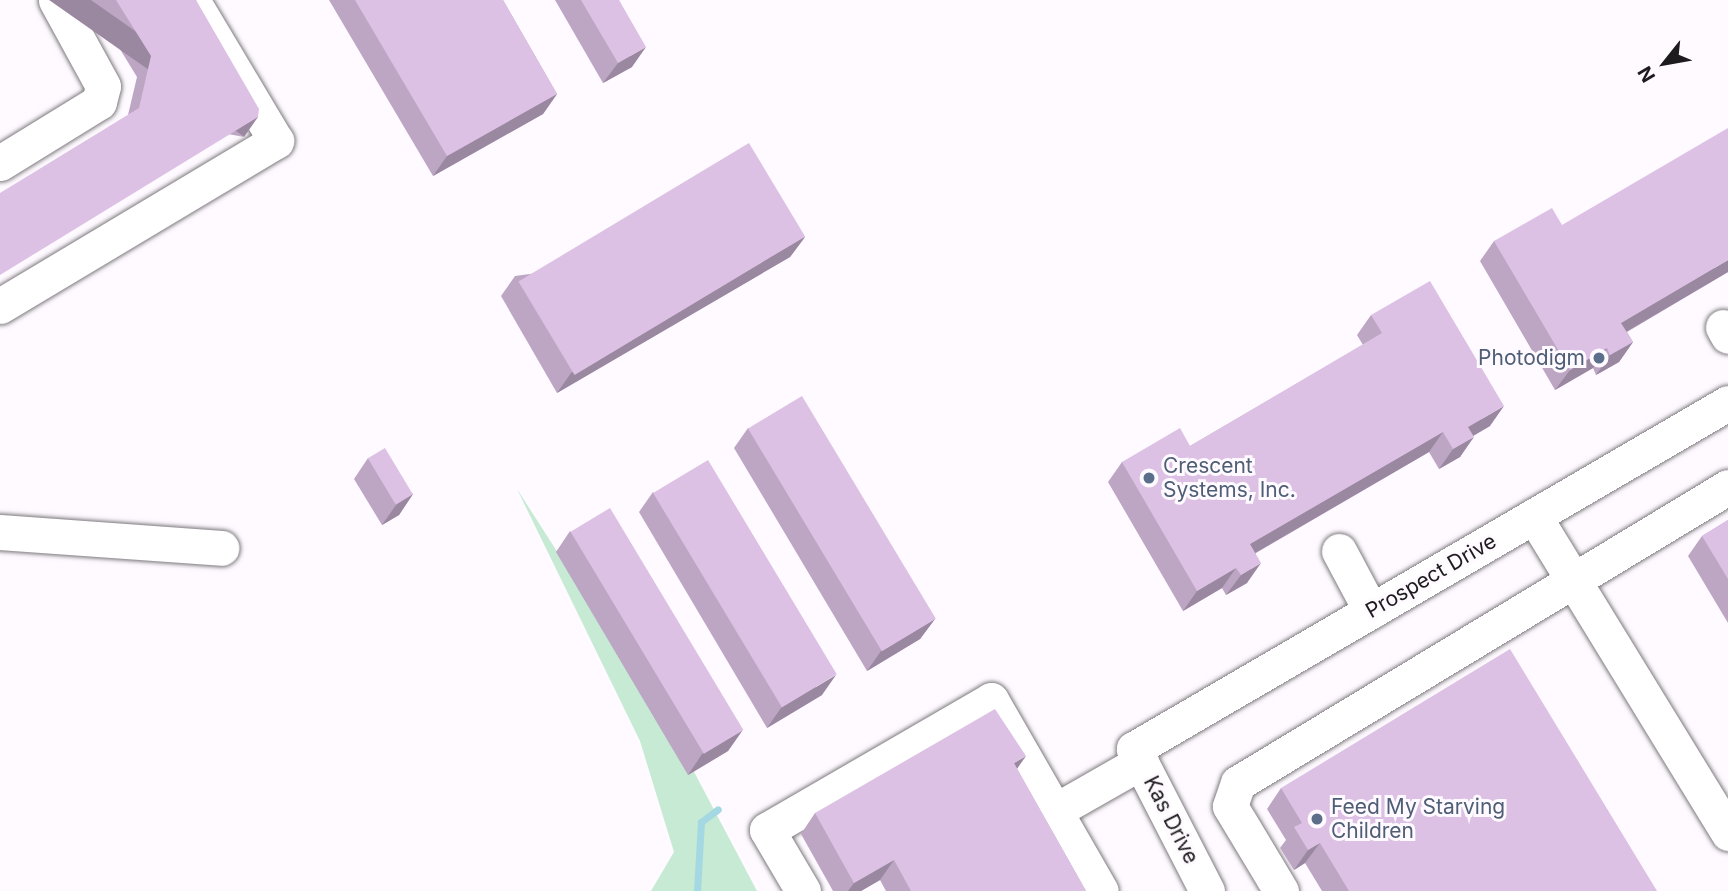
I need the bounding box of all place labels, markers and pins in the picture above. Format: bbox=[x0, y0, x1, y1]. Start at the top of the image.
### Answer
place label: Photodigm bbox=[1478, 345, 1585, 371]
marker: Photodigm bbox=[1591, 350, 1607, 366]
place label: Crescent Systems, Inc. bbox=[1163, 453, 1296, 503]
marker: Crescent Systems, Inc. bbox=[1141, 470, 1157, 486]
place label: Feed My Starving Children bbox=[1331, 794, 1505, 844]
marker: Feed My Starving Children bbox=[1309, 811, 1325, 827]

